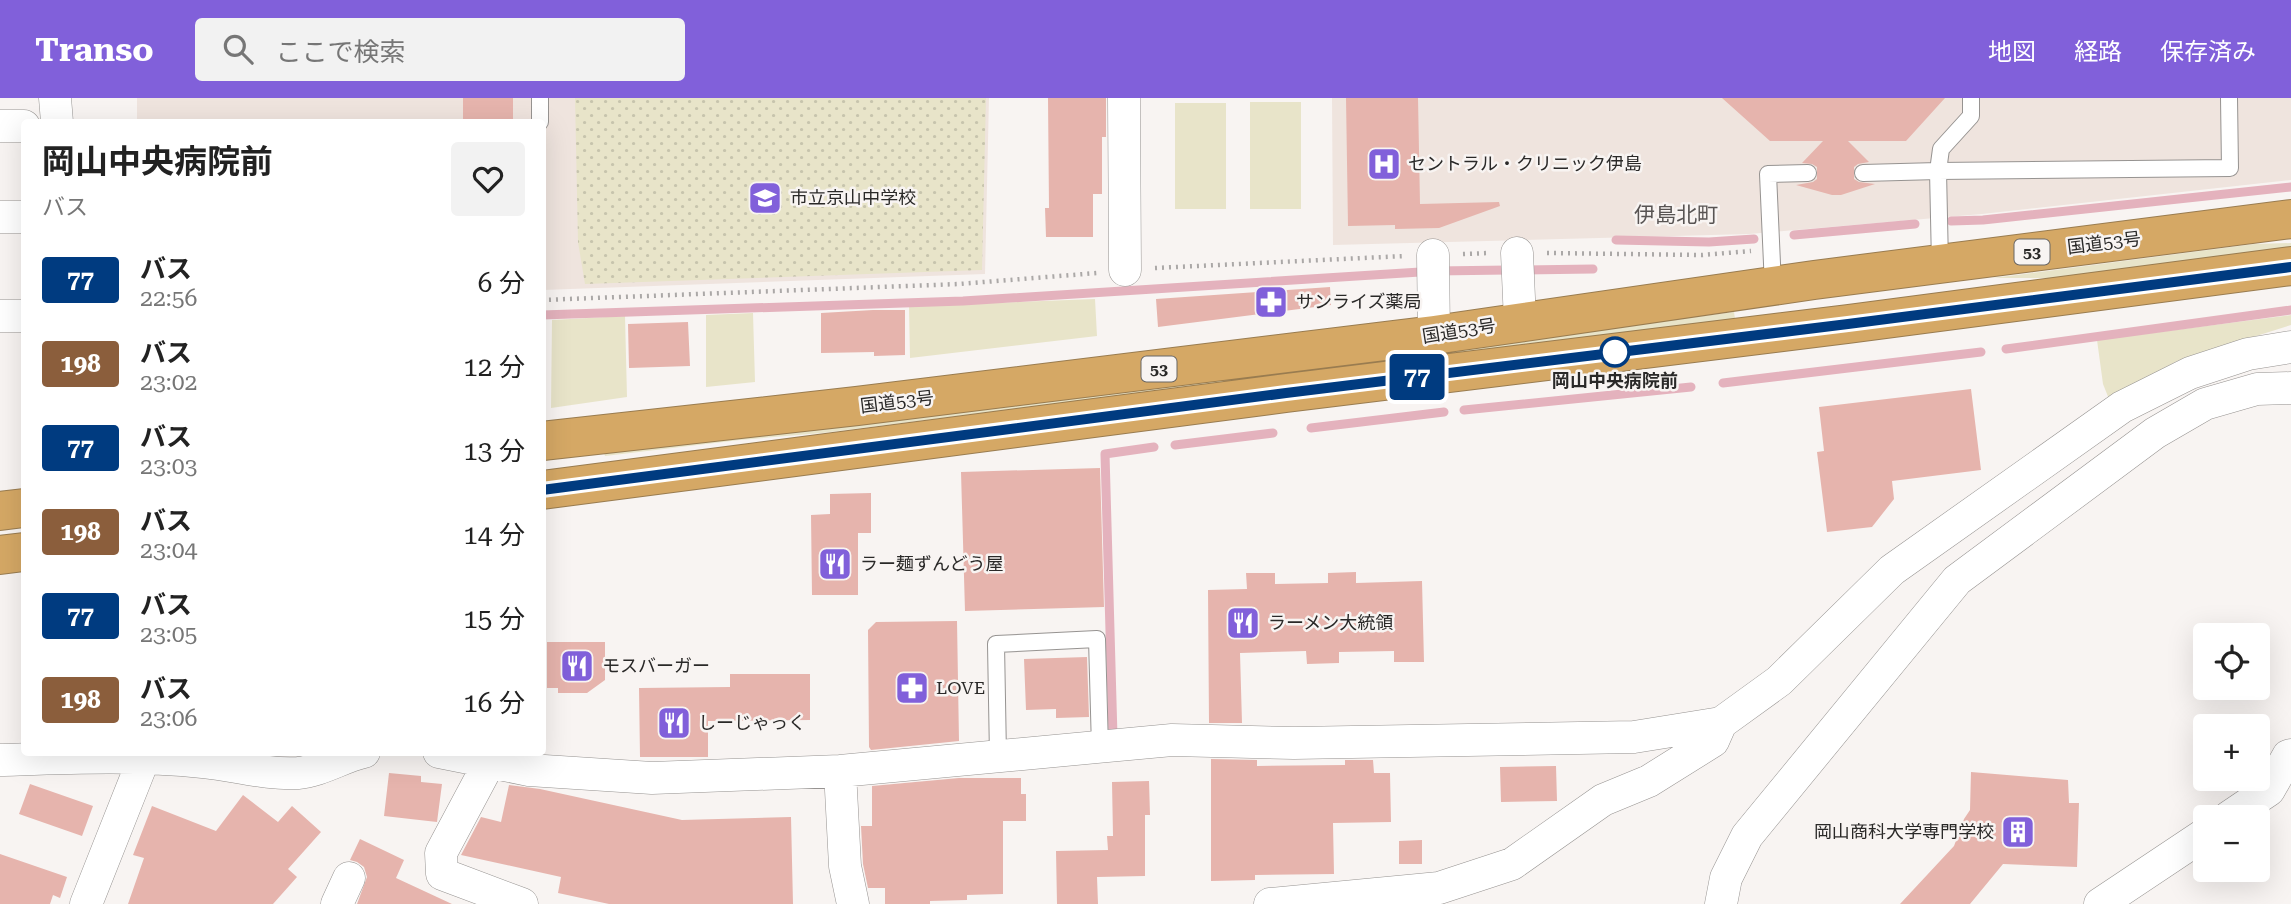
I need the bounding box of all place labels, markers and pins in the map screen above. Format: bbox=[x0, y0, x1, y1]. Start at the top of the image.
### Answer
hospital icon: セントラル・クリニック伊島 bbox=[1365, 145, 1403, 183]
place label: セントラル・クリニック伊島 bbox=[1408, 153, 1642, 174]
school or university icon: 市立京山中学校 bbox=[746, 179, 784, 217]
place label: 市立京山中学校 bbox=[790, 187, 916, 208]
pharmacy icon: サンライズ薬局 bbox=[1252, 283, 1290, 321]
place label: サンライズ薬局 bbox=[1296, 291, 1421, 312]
marker: 岡山中央病院前 bbox=[1600, 337, 1630, 367]
place label: 岡山中央病院前 bbox=[1552, 370, 1678, 391]
restaurant icon: ラー麺ずんどう屋 bbox=[816, 545, 854, 583]
place label: ラー麺ずんどう屋 bbox=[860, 553, 1003, 574]
restaurant icon: ラーメン大統領 bbox=[1224, 604, 1262, 642]
place label: ラーメン大統領 bbox=[1268, 612, 1393, 633]
restaurant icon: モスバーガー bbox=[558, 647, 596, 685]
place label: モスバーガー bbox=[602, 655, 710, 676]
pharmacy icon: LOVE bbox=[893, 669, 931, 707]
place label: LOVE bbox=[936, 677, 985, 698]
restaurant icon: しーじゃっく bbox=[655, 704, 693, 742]
place label: しーじゃっく bbox=[698, 712, 806, 733]
building icon: 岡山商科大学専門学校 bbox=[1999, 813, 2037, 851]
place label: 岡山商科大学専門学校 bbox=[1814, 821, 1994, 842]

